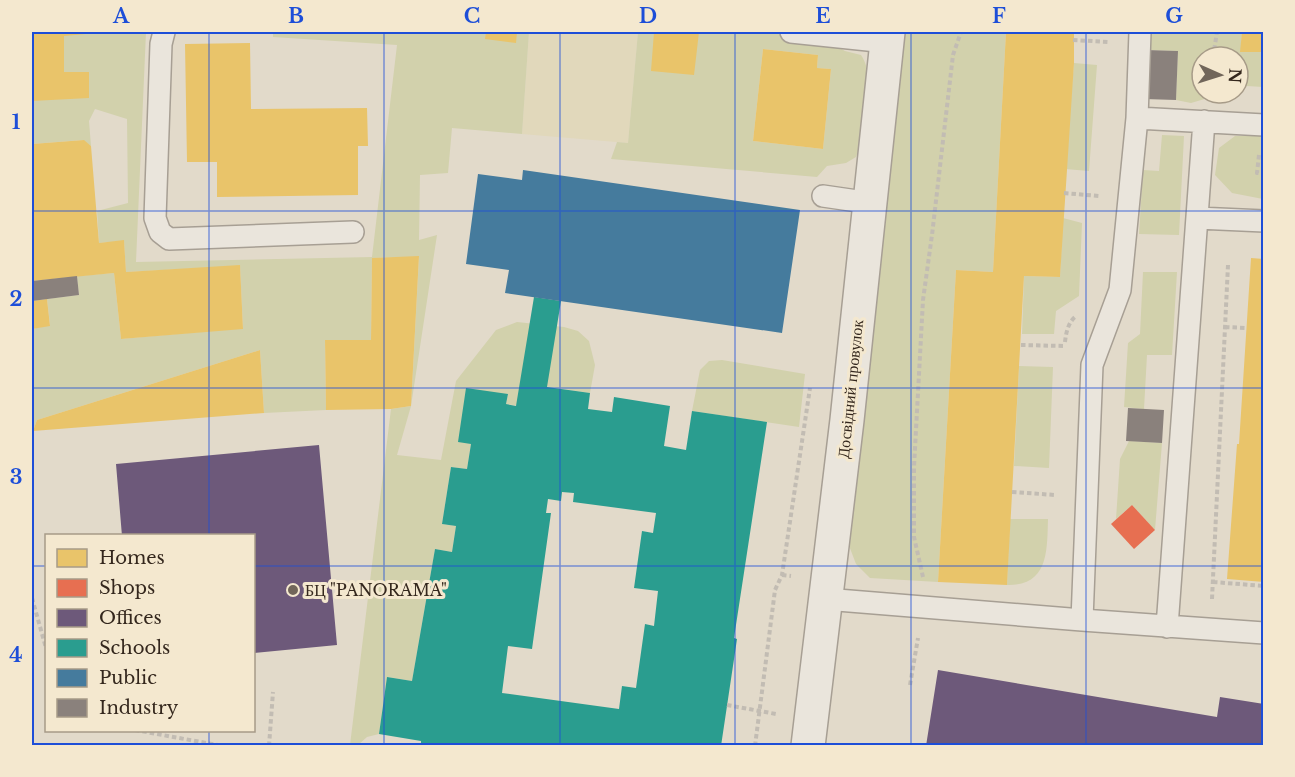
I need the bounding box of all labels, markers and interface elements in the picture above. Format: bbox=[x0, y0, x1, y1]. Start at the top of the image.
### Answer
text: A bbox=[112, 4, 130, 28]
text: B bbox=[288, 4, 304, 28]
text: C bbox=[464, 4, 480, 28]
text: D bbox=[639, 4, 657, 28]
text: E bbox=[815, 4, 831, 28]
text: F bbox=[992, 4, 1006, 28]
text: G bbox=[1165, 4, 1183, 28]
north arrow bbox=[1190, 45, 1250, 105]
text: N bbox=[1225, 68, 1245, 84]
text: 1 bbox=[12, 110, 21, 134]
text: 2 bbox=[9, 287, 23, 311]
street label: Досвідний провулок bbox=[833, 318, 867, 459]
text: 3 bbox=[10, 465, 22, 489]
legend bbox=[45, 534, 255, 732]
text: Homes bbox=[99, 547, 165, 569]
text: Shops bbox=[99, 577, 155, 599]
place label: БЦ "PANORAMA" bbox=[305, 580, 447, 600]
marker: БЦ "PANORAMA" bbox=[286, 583, 300, 597]
text: Offices bbox=[99, 607, 162, 629]
text: Schools bbox=[99, 637, 170, 659]
text: 4 bbox=[9, 643, 23, 667]
text: Public bbox=[99, 667, 157, 689]
text: Industry bbox=[99, 697, 179, 719]

